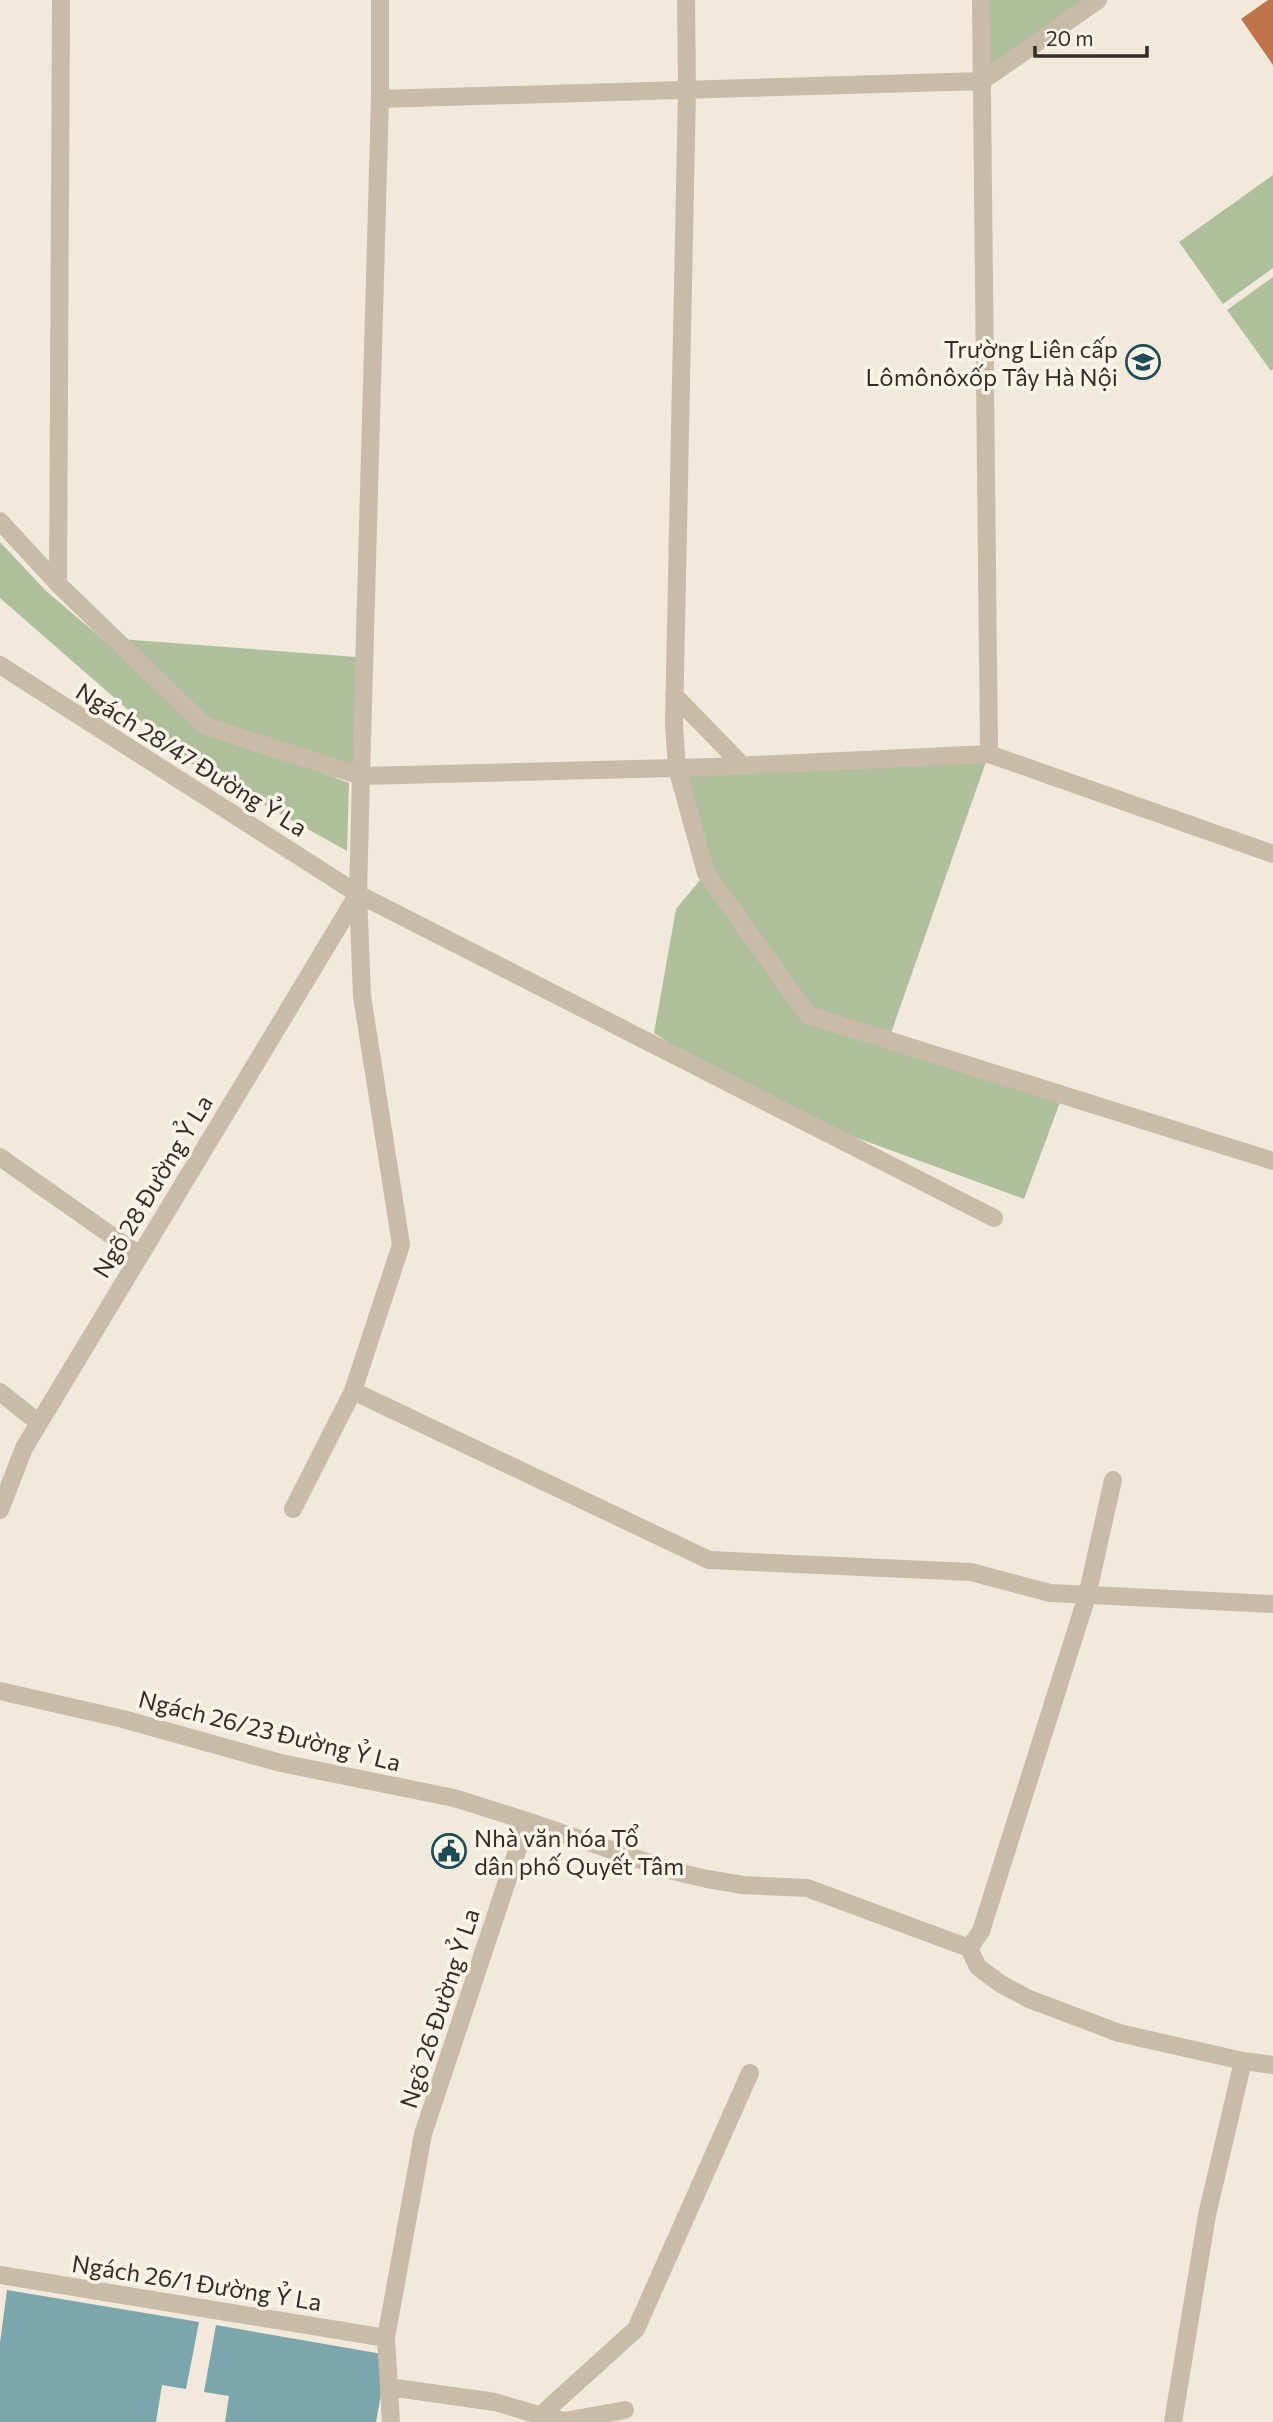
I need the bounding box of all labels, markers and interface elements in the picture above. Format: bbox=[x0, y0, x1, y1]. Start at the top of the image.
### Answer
scale bar bbox=[1035, 14, 1147, 58]
text: 20 m bbox=[1046, 25, 1094, 50]
place label: Trường Liên cấp Lômônôxốp Tây Hà Nội bbox=[866, 334, 1118, 391]
school or university icon: Trường Liên cấp Lômônôxốp Tây Hà Nội bbox=[1124, 343, 1162, 381]
street label: Ngách 28/47 Đường Ỷ La bbox=[71, 675, 313, 842]
street label: Ngõ 28 Đường Ỷ La bbox=[85, 1089, 218, 1283]
street label: Ngách 26/23 Đường Ỷ La bbox=[136, 1682, 404, 1777]
place label: Nhà văn hóa Tổ dân phố Quyết Tâm bbox=[474, 1823, 684, 1880]
public building icon: Nhà văn hóa Tổ dân phố Quyết Tâm bbox=[430, 1832, 468, 1870]
street label: Ngõ 26 Đường Ỷ La bbox=[392, 1904, 485, 2111]
street label: Ngách 26/1 Đường Ỷ La bbox=[70, 2247, 324, 2316]

